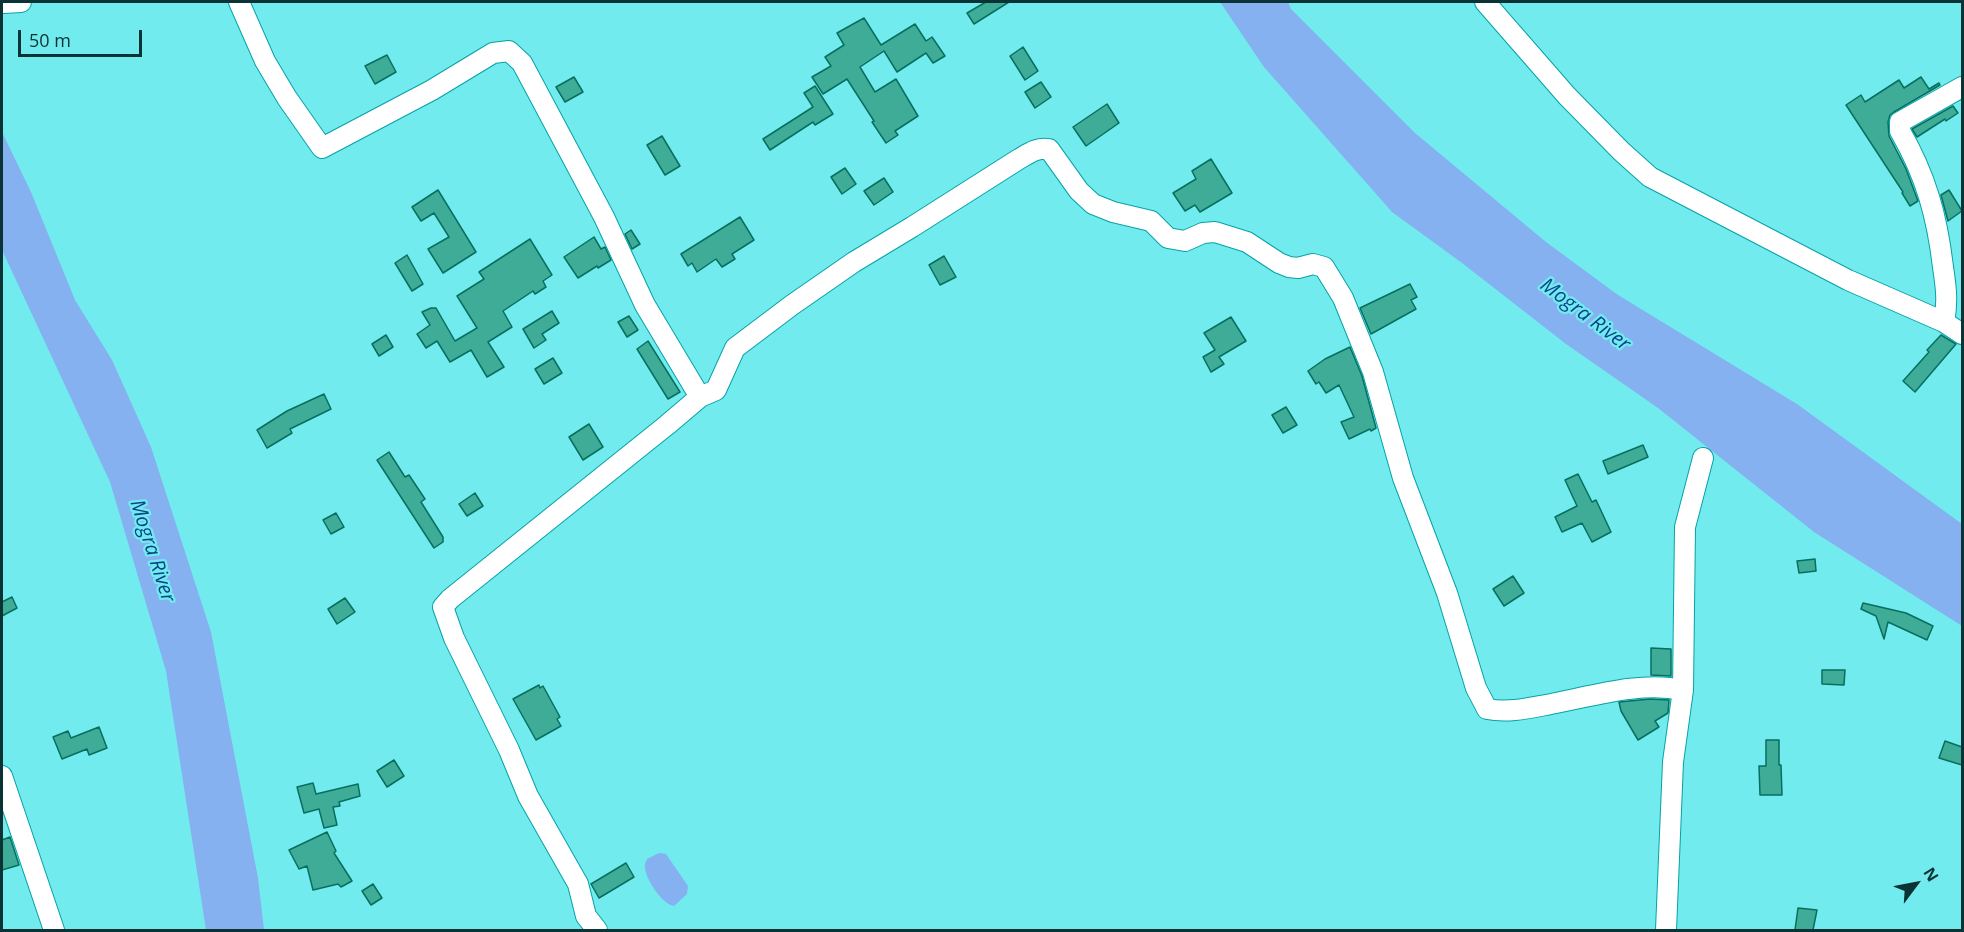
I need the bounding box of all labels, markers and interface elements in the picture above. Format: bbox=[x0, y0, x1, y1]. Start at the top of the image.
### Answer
scale bar bbox=[21, 18, 146, 56]
text: 50 m bbox=[29, 28, 71, 52]
water label: Mogra River bbox=[1535, 273, 1635, 357]
water label: Mogra River bbox=[124, 497, 180, 605]
north arrow bbox=[1886, 854, 1946, 914]
text: N bbox=[1918, 863, 1944, 886]

